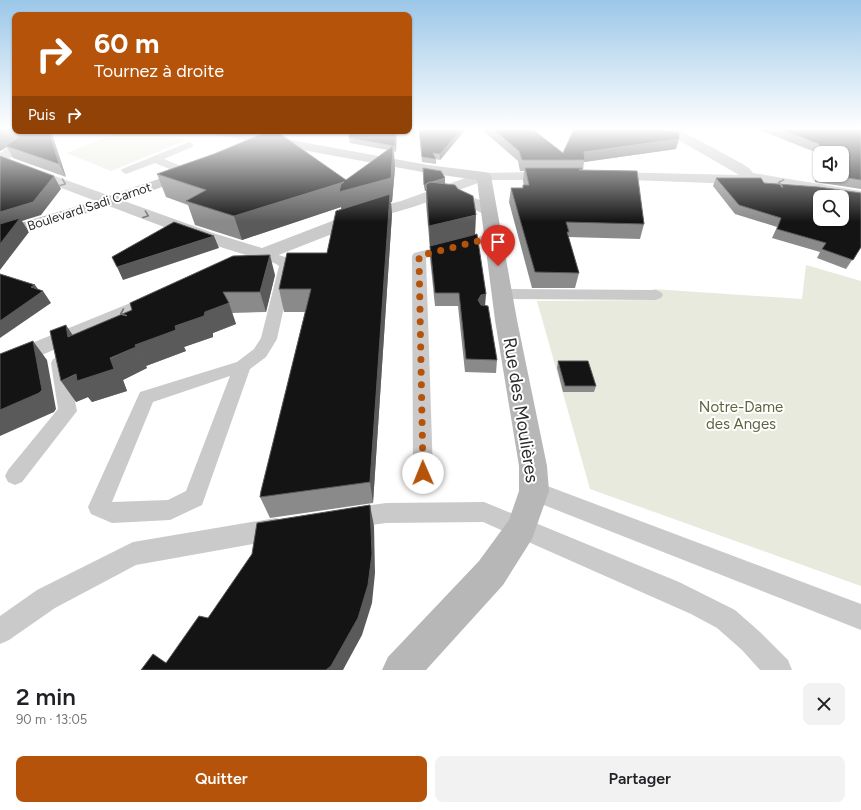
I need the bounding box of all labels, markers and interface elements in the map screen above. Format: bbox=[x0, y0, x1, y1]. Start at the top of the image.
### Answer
text: 60 m bbox=[94, 26, 159, 60]
icon: right bbox=[28, 28, 80, 80]
text: Tournez à droite bbox=[94, 60, 224, 82]
icon: right bbox=[63, 104, 85, 126]
text: Puis bbox=[28, 106, 55, 124]
map controls bbox=[813, 146, 849, 226]
button: sound bbox=[813, 146, 849, 182]
one-way arrow bbox=[59, 178, 66, 187]
street label: Boulevard Sadi Carnot bbox=[25, 179, 153, 234]
one-way arrow bbox=[778, 179, 784, 188]
button: search bbox=[813, 190, 849, 226]
one-way arrow bbox=[143, 210, 150, 218]
pin bbox=[481, 225, 515, 266]
icon: arrive bbox=[487, 231, 509, 253]
one-way arrow bbox=[120, 308, 127, 316]
street label: Rue des Moulières bbox=[499, 336, 543, 484]
park label: Notre-Dame des Anges bbox=[699, 398, 783, 433]
position arrow bbox=[402, 452, 444, 494]
text: 2 min bbox=[16, 682, 76, 711]
button: close bbox=[803, 683, 845, 725]
text: 90 m · 13:05 bbox=[16, 712, 87, 727]
button: Quitter bbox=[16, 756, 427, 802]
button: Partager bbox=[435, 756, 845, 802]

